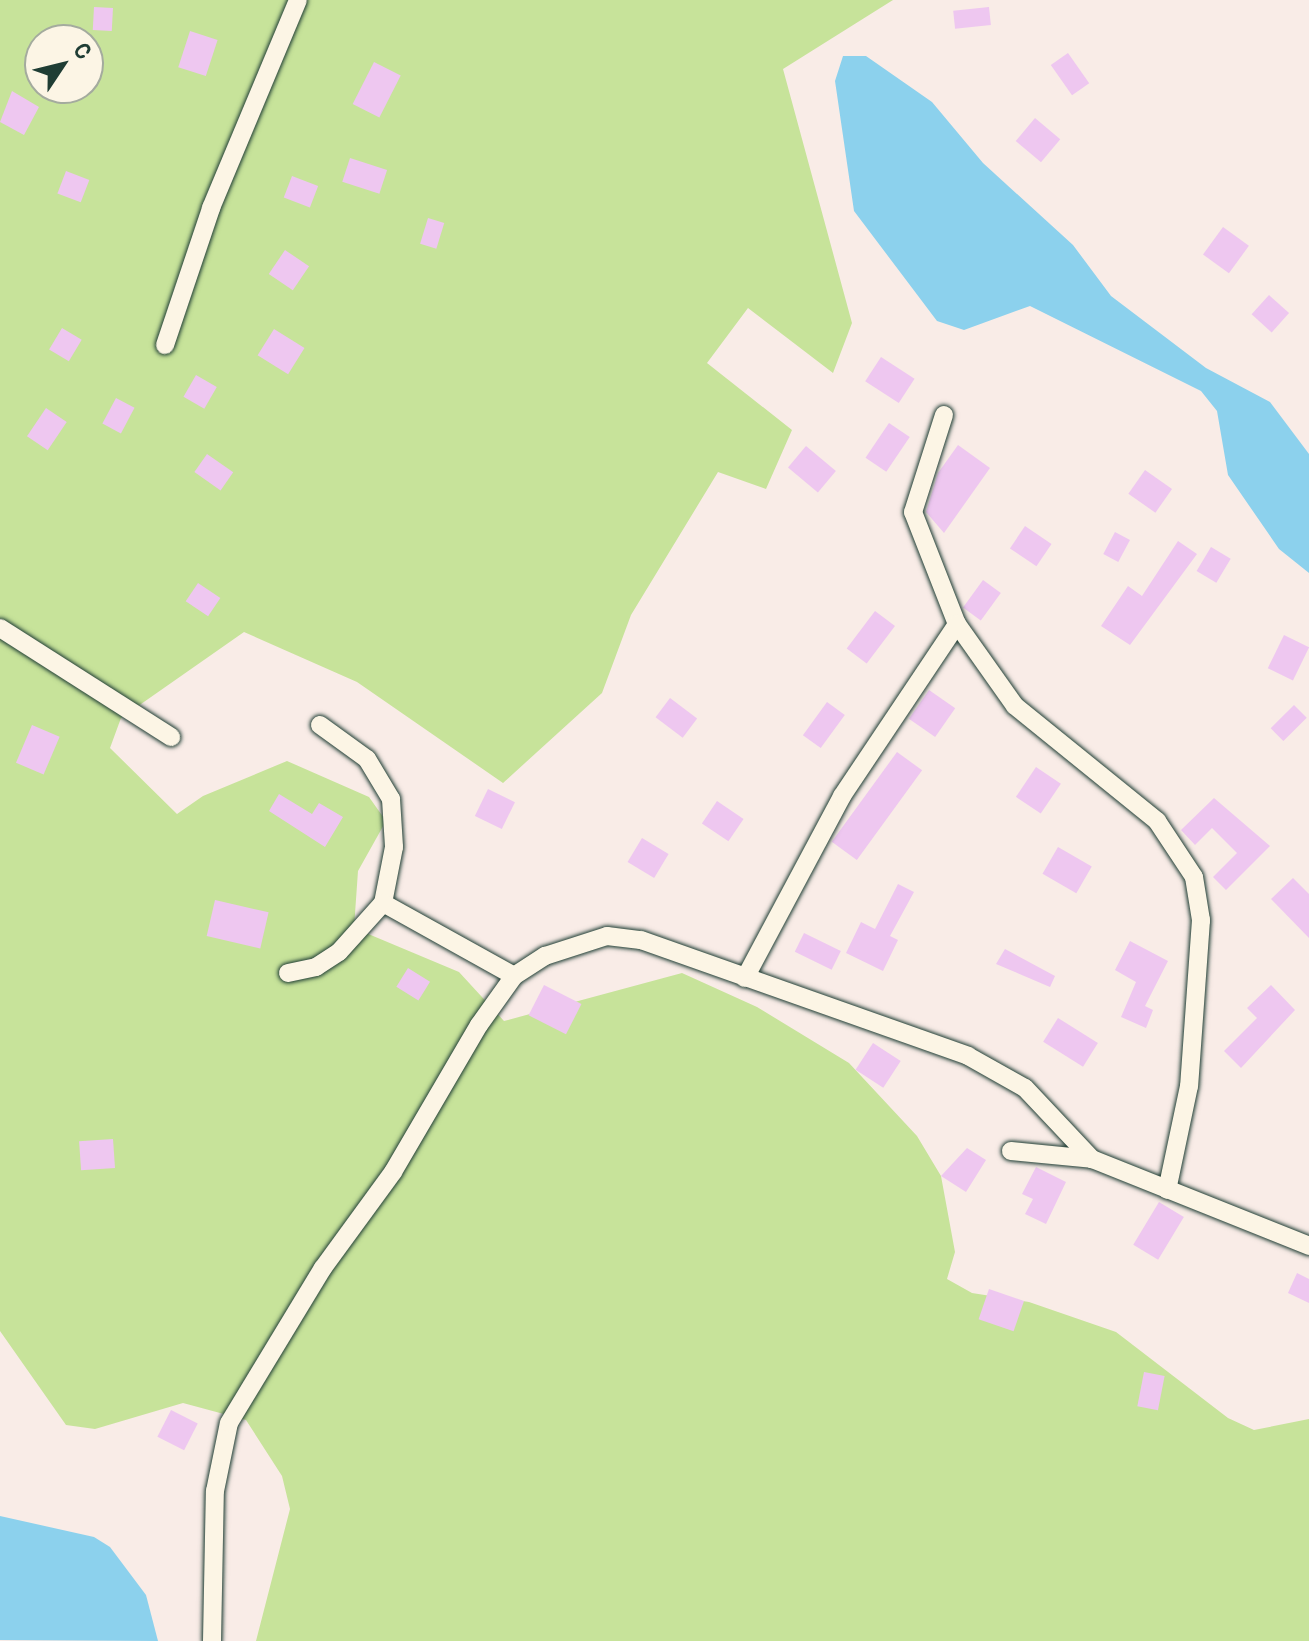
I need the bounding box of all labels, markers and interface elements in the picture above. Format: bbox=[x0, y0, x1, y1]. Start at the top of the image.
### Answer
north arrow bbox=[24, 24, 104, 104]
text: С bbox=[67, 38, 97, 65]

